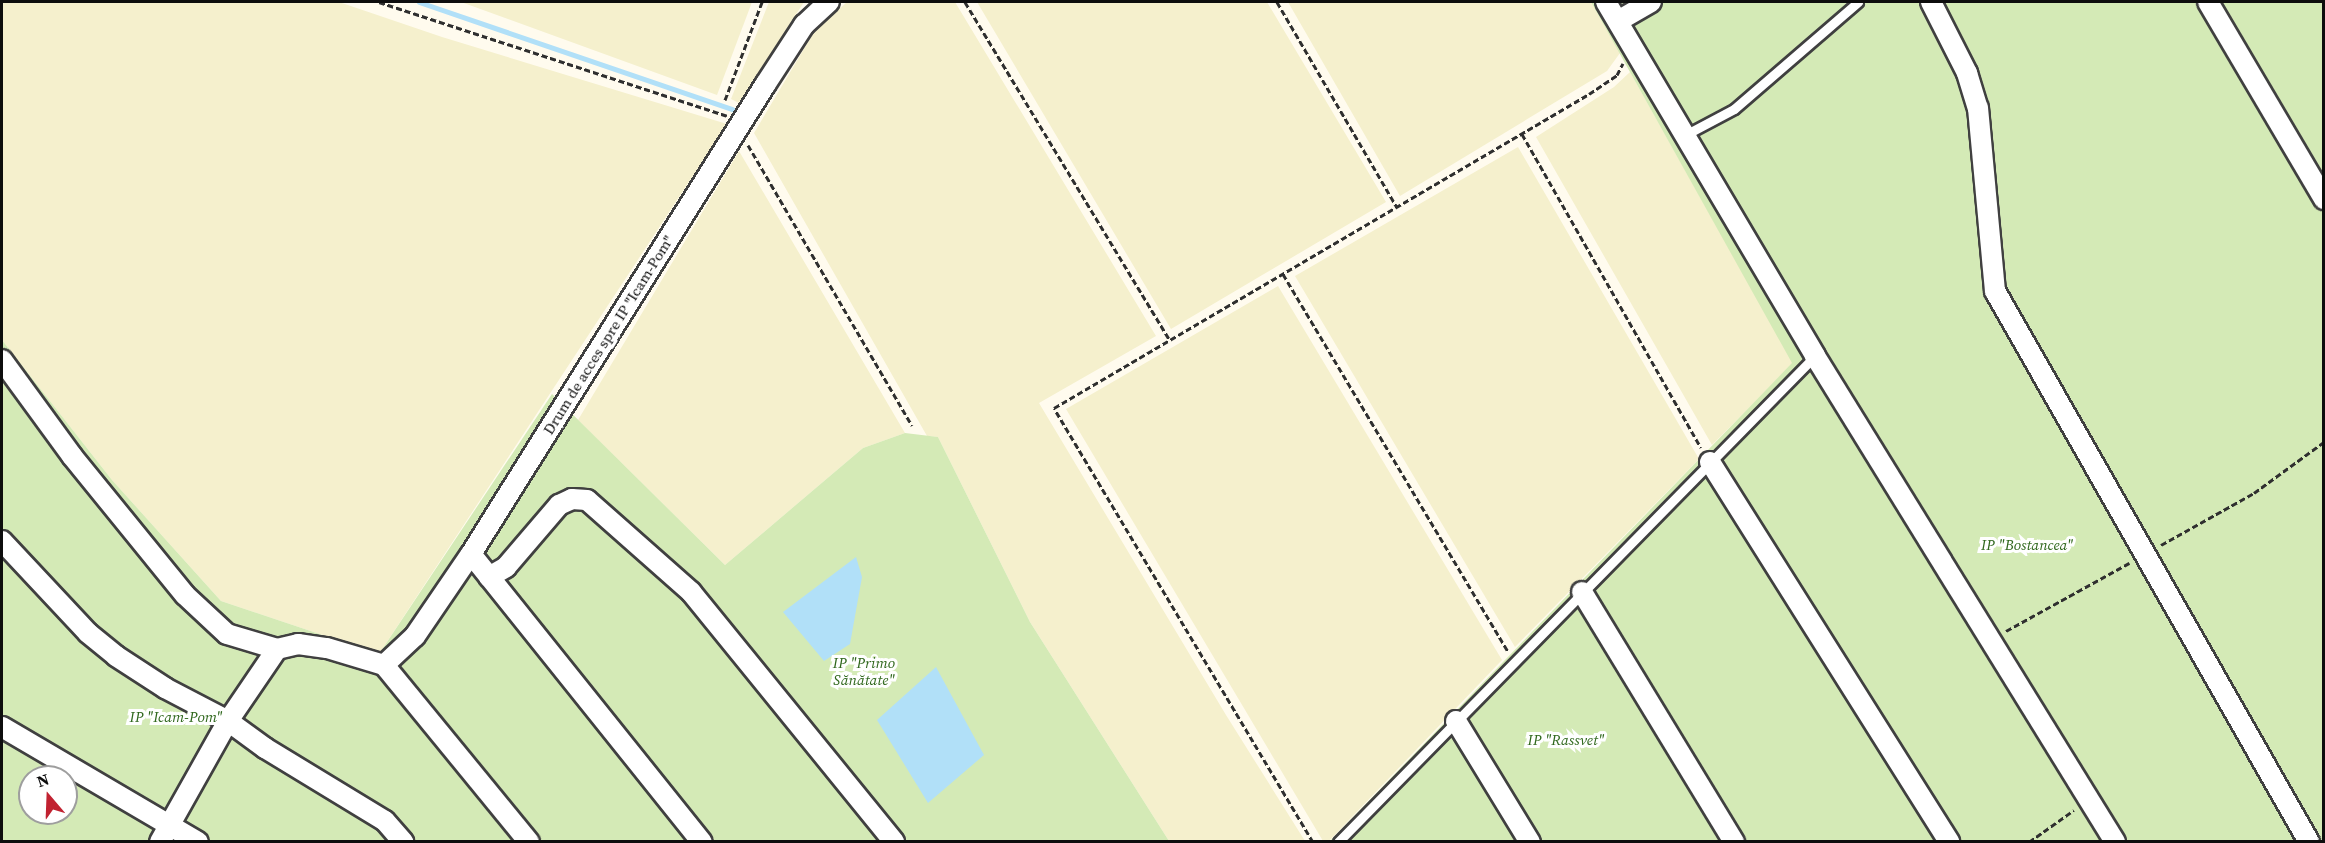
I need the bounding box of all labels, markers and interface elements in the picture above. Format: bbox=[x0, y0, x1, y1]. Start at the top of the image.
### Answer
street label: Drum de acces spre IP "Icam-Pom" bbox=[539, 232, 677, 438]
park label: IP "Bostancea" bbox=[1981, 536, 2073, 554]
park label: IP "Primo Sănătate" bbox=[833, 653, 895, 688]
park label: IP "Icam-Pom" bbox=[130, 708, 222, 726]
park label: IP "Rassvet" bbox=[1528, 731, 1604, 749]
north arrow bbox=[18, 765, 78, 825]
text: N bbox=[34, 768, 52, 792]

